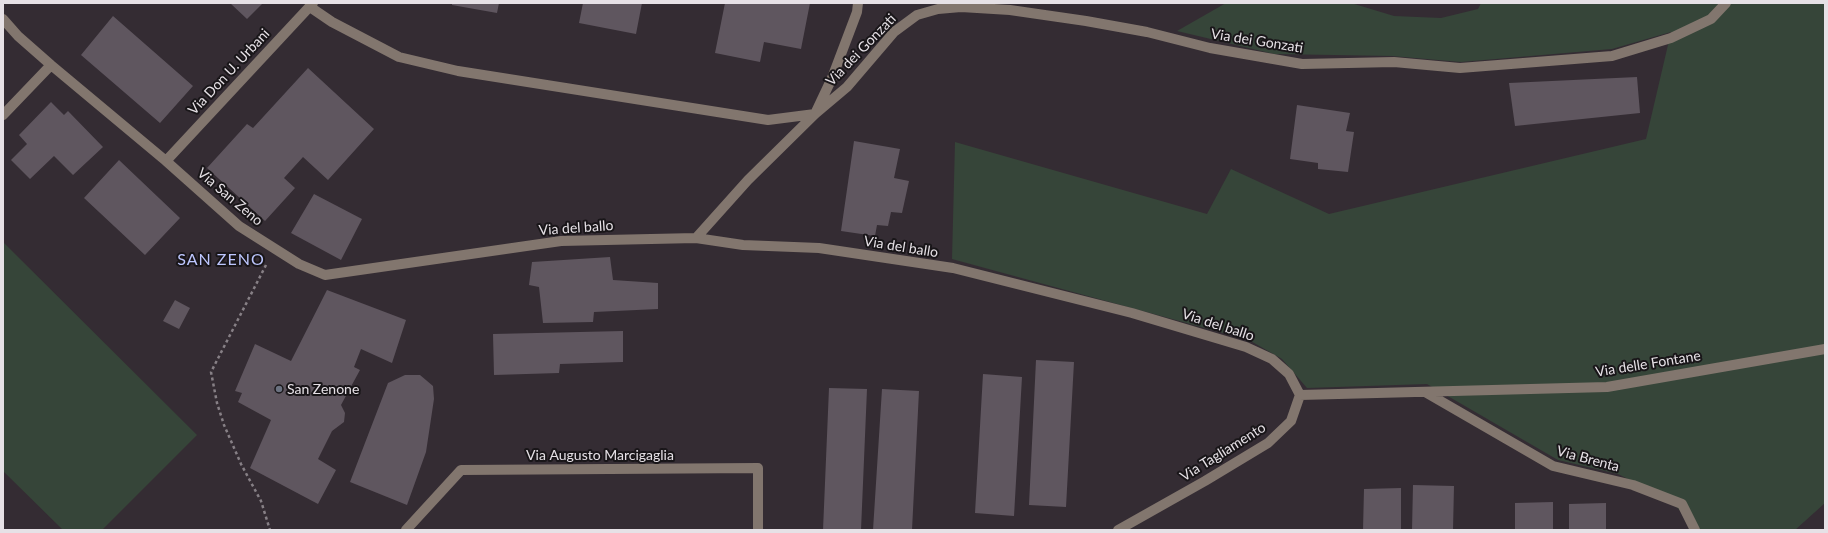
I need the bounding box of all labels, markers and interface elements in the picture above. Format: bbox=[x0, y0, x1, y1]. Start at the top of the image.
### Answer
street label: Via dei Gonzati bbox=[823, 11, 899, 89]
street label: Via dei Gonzati bbox=[1210, 25, 1304, 57]
street label: Via Don U. Urbani bbox=[185, 26, 273, 118]
street label: Via San Zeno bbox=[194, 165, 266, 229]
street label: Via del ballo bbox=[538, 217, 614, 239]
street label: Via del ballo bbox=[863, 233, 939, 261]
district label: SAN ZENO bbox=[177, 250, 265, 270]
street label: Via del ballo bbox=[1180, 305, 1256, 345]
street label: Via delle Fontane bbox=[1594, 347, 1702, 381]
place label: San Zenone bbox=[287, 381, 359, 397]
marker: San Zenone bbox=[274, 384, 284, 394]
street label: Via Tagliamento bbox=[1177, 419, 1269, 485]
street label: Via Brenta bbox=[1555, 443, 1621, 475]
street label: Via Augusto Marcigaglia bbox=[526, 447, 674, 463]

